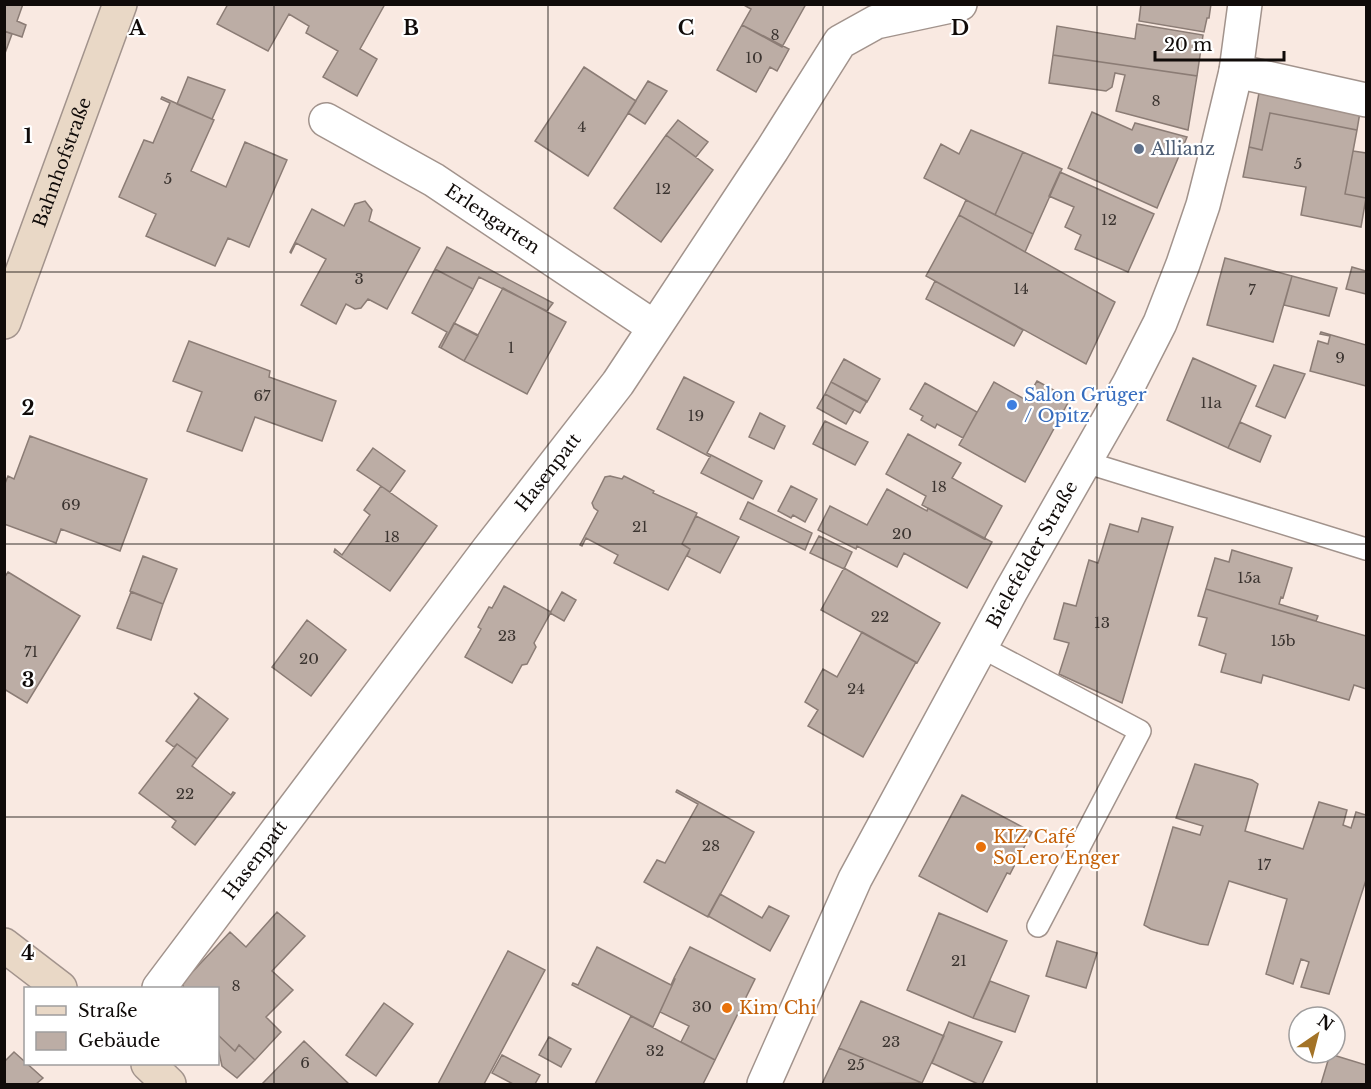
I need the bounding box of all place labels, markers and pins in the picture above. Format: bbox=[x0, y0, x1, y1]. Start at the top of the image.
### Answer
place label: Allianz bbox=[1150, 138, 1215, 160]
marker: Allianz bbox=[1132, 142, 1146, 156]
place label: Salon Grüger / Opitz bbox=[1024, 384, 1147, 427]
marker: Salon Grüger / Opitz bbox=[1005, 398, 1019, 412]
place label: KIZ Café SoLero Enger bbox=[993, 826, 1120, 869]
marker: KIZ Café SoLero Enger bbox=[974, 840, 988, 854]
place label: Kim Chi bbox=[739, 997, 817, 1019]
marker: Kim Chi bbox=[720, 1001, 734, 1015]

